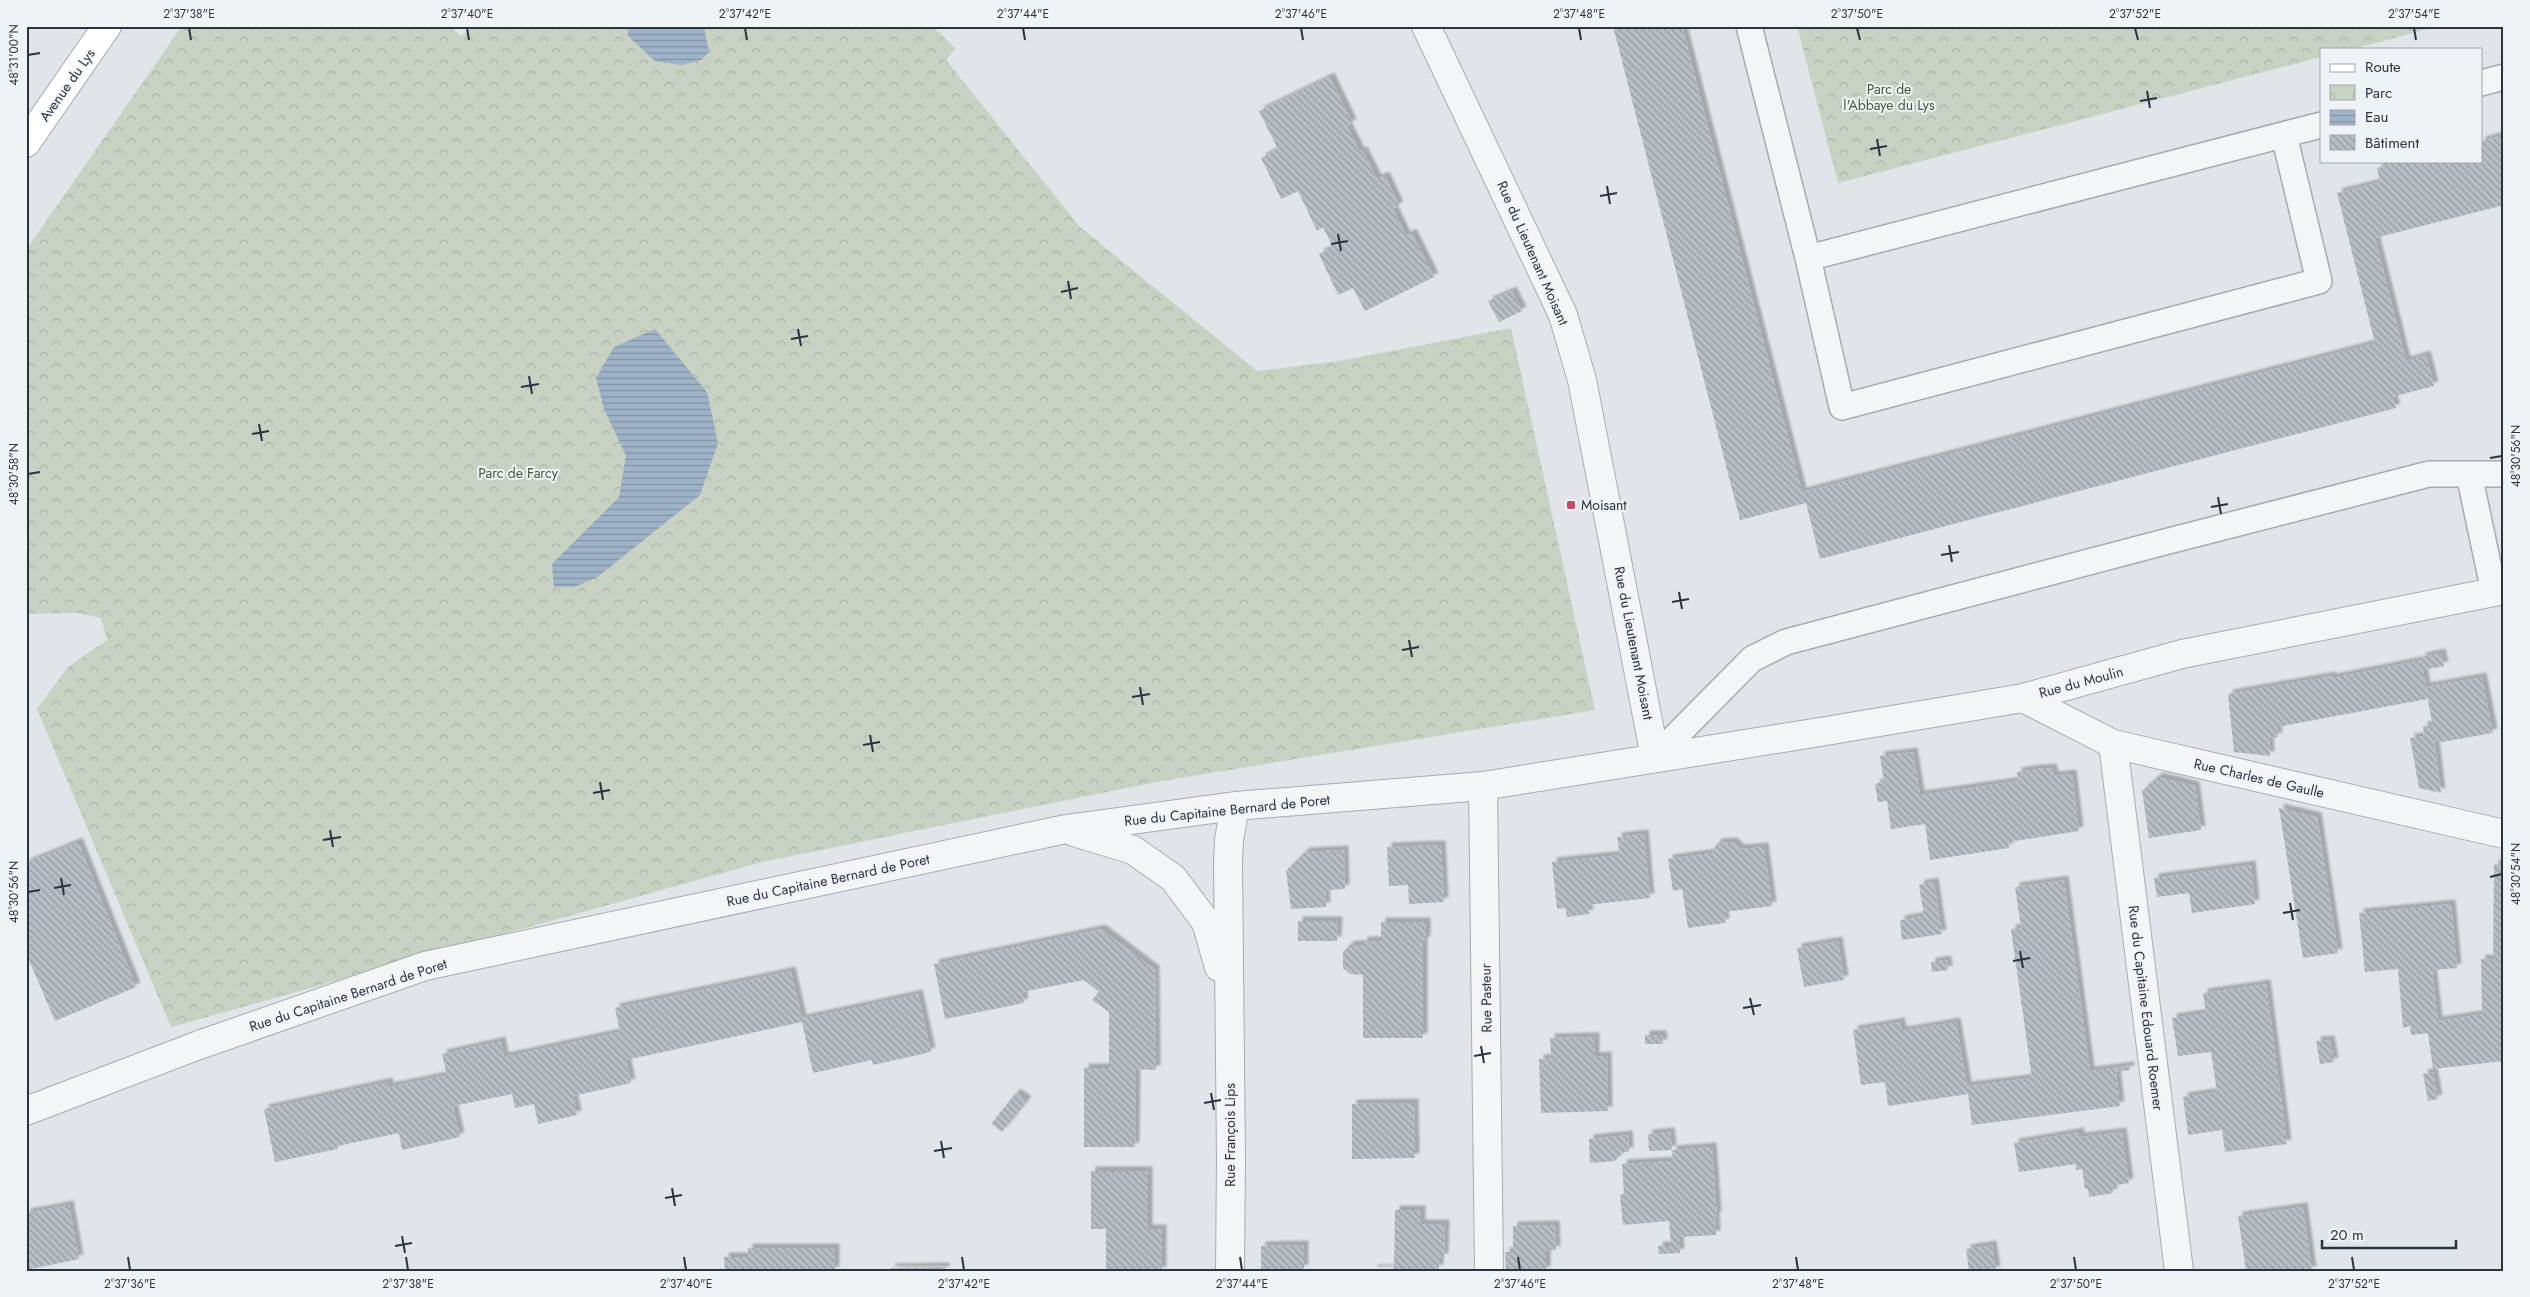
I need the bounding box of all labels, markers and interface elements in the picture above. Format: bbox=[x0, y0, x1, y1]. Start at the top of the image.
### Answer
text: 2°37'38"E bbox=[163, 5, 215, 23]
text: 2°37'40"E bbox=[441, 5, 493, 23]
text: 2°37'42"E bbox=[719, 5, 771, 23]
text: 2°37'44"E bbox=[997, 5, 1049, 23]
text: 2°37'46"E bbox=[1275, 5, 1327, 23]
text: 2°37'48"E bbox=[1553, 5, 1605, 23]
text: 2°37'50"E bbox=[1831, 5, 1883, 23]
text: 2°37'52"E bbox=[2109, 5, 2161, 23]
text: 2°37'54"E bbox=[2388, 5, 2440, 23]
text: 48°31'00"N bbox=[5, 24, 23, 86]
street label: Avenue du Lys bbox=[35, 44, 100, 125]
legend bbox=[2320, 48, 2482, 162]
text: Route bbox=[2365, 56, 2401, 78]
park label: Parc de l'Abbaye du Lys bbox=[1843, 79, 1935, 115]
text: Parc bbox=[2365, 82, 2392, 104]
text: Eau bbox=[2365, 106, 2388, 128]
text: Bâtiment bbox=[2365, 132, 2419, 154]
street label: Rue du Lieutenant Moisant bbox=[1492, 178, 1574, 329]
text: 48°30'56"N bbox=[2507, 425, 2525, 487]
text: 48°30'58"N bbox=[5, 443, 23, 505]
park label: Parc de Farcy bbox=[478, 463, 559, 483]
place label: Moisant bbox=[1581, 495, 1627, 515]
marker: Moisant bbox=[1565, 499, 1577, 511]
street label: Rue du Lieutenant Moisant bbox=[1609, 565, 1659, 722]
street label: Rue du Moulin bbox=[2037, 661, 2125, 703]
street label: Rue Charles de Gaulle bbox=[2192, 753, 2326, 803]
street label: Rue du Capitaine Bernard de Poret bbox=[1123, 789, 1332, 831]
text: 48°30'54"N bbox=[2507, 843, 2525, 905]
street label: Rue du Capitaine Bernard de Poret bbox=[725, 849, 932, 911]
text: 48°30'56"N bbox=[5, 861, 23, 923]
street label: Rue du Capitaine Edouard Roemer bbox=[2123, 904, 2169, 1112]
street label: Rue du Capitaine Bernard de Poret bbox=[247, 953, 450, 1036]
street label: Rue Pasteur bbox=[1475, 963, 1497, 1033]
street label: Rue François Lips bbox=[1220, 1083, 1240, 1187]
scale bar bbox=[2322, 1217, 2456, 1249]
text: 20 m bbox=[2330, 1224, 2364, 1246]
text: 2°37'36"E bbox=[104, 1275, 156, 1293]
text: 2°37'38"E bbox=[382, 1275, 434, 1293]
text: 2°37'40"E bbox=[660, 1275, 712, 1293]
text: 2°37'42"E bbox=[938, 1275, 990, 1293]
text: 2°37'44"E bbox=[1216, 1275, 1268, 1293]
text: 2°37'46"E bbox=[1494, 1275, 1546, 1293]
text: 2°37'48"E bbox=[1772, 1275, 1824, 1293]
text: 2°37'50"E bbox=[2050, 1275, 2102, 1293]
text: 2°37'52"E bbox=[2328, 1275, 2380, 1293]

